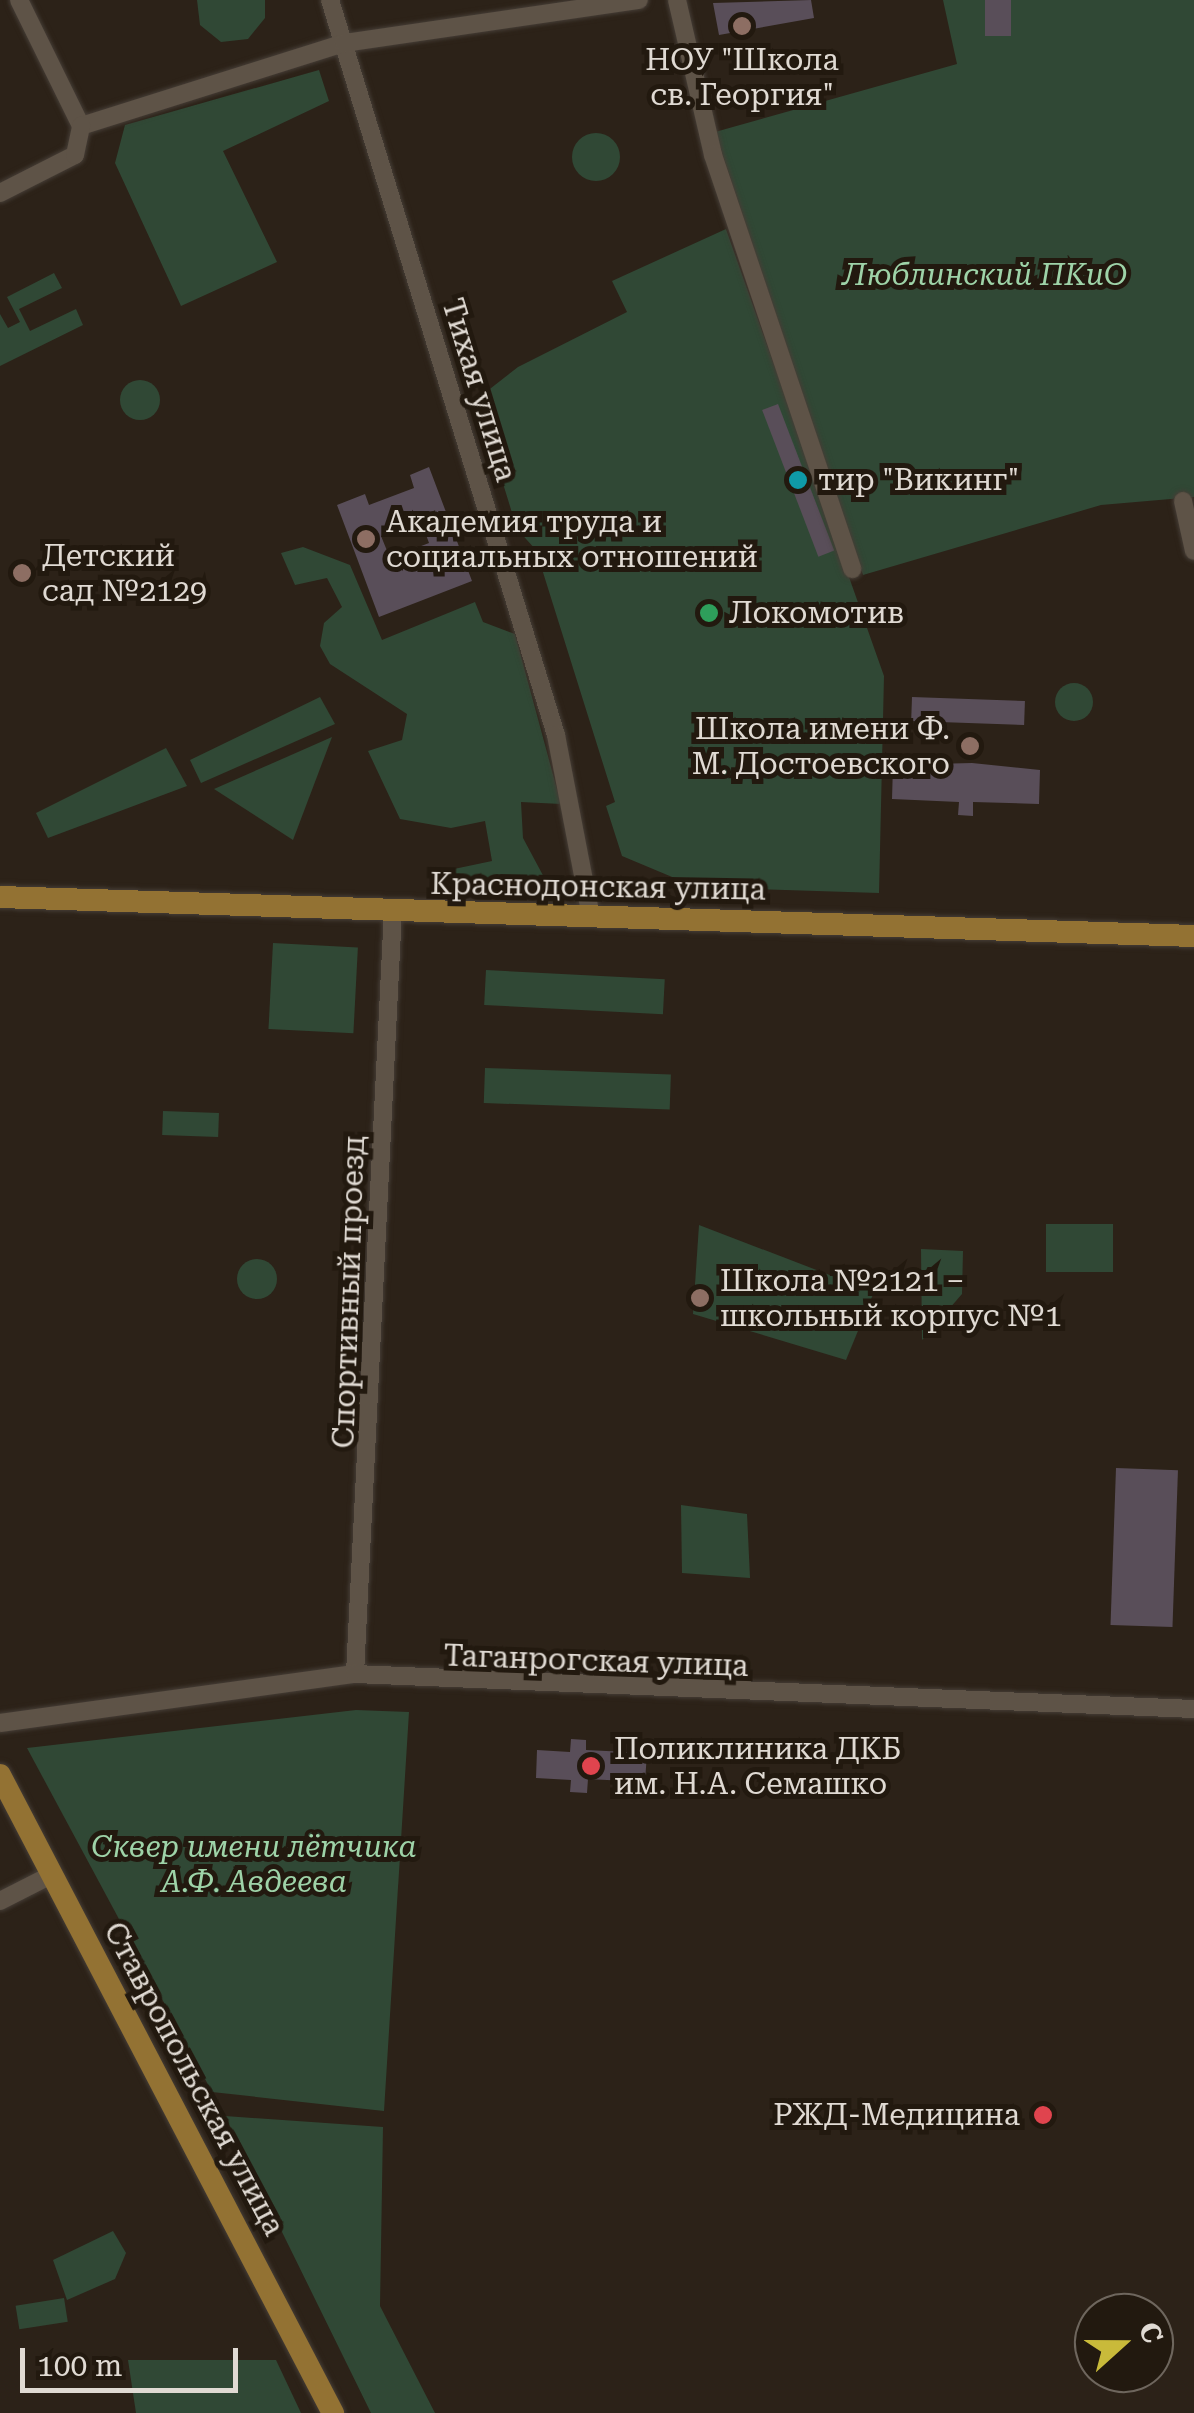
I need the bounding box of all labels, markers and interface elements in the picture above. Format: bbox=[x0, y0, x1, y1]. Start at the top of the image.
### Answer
marker: НОУ "Школа св. Георгия" bbox=[731, 15, 753, 37]
place label: НОУ "Школа св. Георгия" bbox=[645, 42, 839, 112]
park label: Люблинский ПКиО bbox=[843, 257, 1127, 293]
street label: Тихая улица bbox=[434, 294, 524, 486]
place label: тир "Викинг" bbox=[818, 462, 1019, 498]
marker: тир "Викинг" bbox=[787, 469, 809, 491]
place label: Академия труда и социальных отношений bbox=[386, 504, 758, 574]
marker: Академия труда и социальных отношений bbox=[355, 528, 377, 550]
place label: Детский сад №2129 bbox=[42, 538, 207, 608]
marker: Детский сад №2129 bbox=[11, 562, 33, 584]
place label: Локомотив bbox=[729, 595, 904, 631]
marker: Локомотив bbox=[698, 602, 720, 624]
place label: Школа имени Ф. М. Достоевского bbox=[692, 711, 950, 782]
marker: Школа имени Ф. М. Достоевского bbox=[959, 735, 981, 757]
street label: Краснодонская улица bbox=[430, 866, 766, 908]
street label: Спортивный проезд bbox=[326, 1135, 372, 1449]
place label: Школа №2121 – школьный корпус №1 bbox=[720, 1263, 1062, 1334]
marker: Школа №2121 – школьный корпус №1 bbox=[689, 1287, 711, 1309]
street label: Таганрогская улица bbox=[443, 1638, 749, 1684]
place label: Поликлиника ДКБ им. Н.А. Семашко bbox=[614, 1731, 901, 1802]
marker: Поликлиника ДКБ им. Н.А. Семашко bbox=[578, 1753, 604, 1779]
park label: Сквер имени лётчика А.Ф. Авдеева bbox=[91, 1829, 417, 1900]
street label: Ставропольская улица bbox=[96, 1916, 292, 2242]
place label: РЖД-Медицина bbox=[773, 2097, 1020, 2133]
marker: РЖД-Медицина bbox=[1030, 2102, 1056, 2128]
north arrow bbox=[1074, 2293, 1174, 2393]
text: С bbox=[1132, 2318, 1170, 2348]
scale bar bbox=[25, 2328, 242, 2390]
text: 100 m bbox=[37, 2348, 122, 2383]

